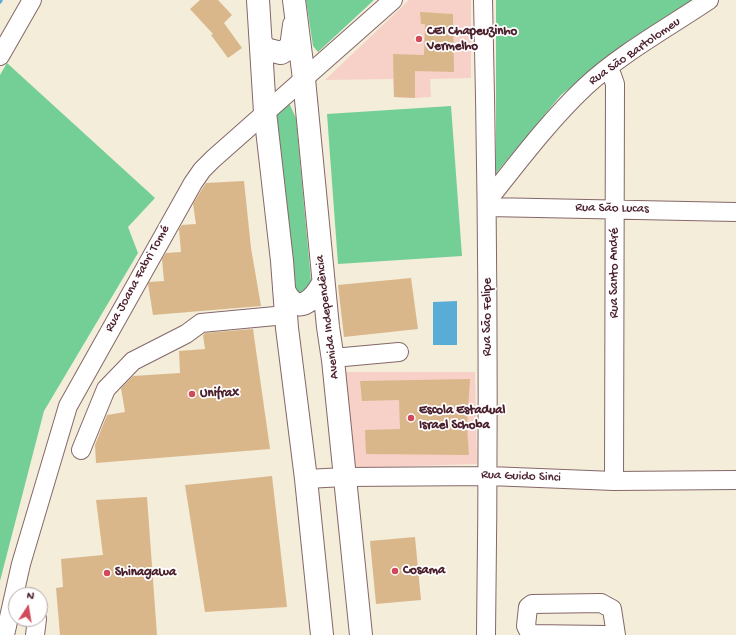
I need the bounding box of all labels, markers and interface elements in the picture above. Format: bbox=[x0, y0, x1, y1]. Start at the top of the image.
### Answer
street label: Rua São Bartolomeu bbox=[586, 15, 684, 89]
place label: CEI Chapeuzinho Vermelho bbox=[427, 24, 517, 55]
marker: CEI Chapeuzinho Vermelho bbox=[414, 34, 424, 44]
street label: Rua São Lucas bbox=[575, 201, 649, 217]
street label: Rua Joana Fabri Tomé bbox=[102, 223, 174, 335]
street label: Rua Santo André bbox=[607, 228, 623, 318]
street label: Avenida Independência bbox=[313, 254, 343, 380]
street label: Rua São Felipe bbox=[480, 278, 496, 356]
place label: Unifrax bbox=[200, 386, 239, 402]
marker: Unifrax bbox=[187, 389, 197, 399]
place label: Escola Estadual Israel Schoba bbox=[419, 403, 505, 434]
marker: Escola Estadual Israel Schoba bbox=[406, 413, 416, 423]
street label: Rua Guido Sinci bbox=[481, 468, 561, 486]
place label: Cosama bbox=[403, 563, 445, 579]
place label: Shinagawa bbox=[115, 565, 176, 581]
marker: Cosama bbox=[390, 566, 400, 576]
marker: Shinagawa bbox=[102, 568, 112, 578]
north arrow bbox=[8, 587, 48, 627]
text: N bbox=[26, 590, 35, 603]

